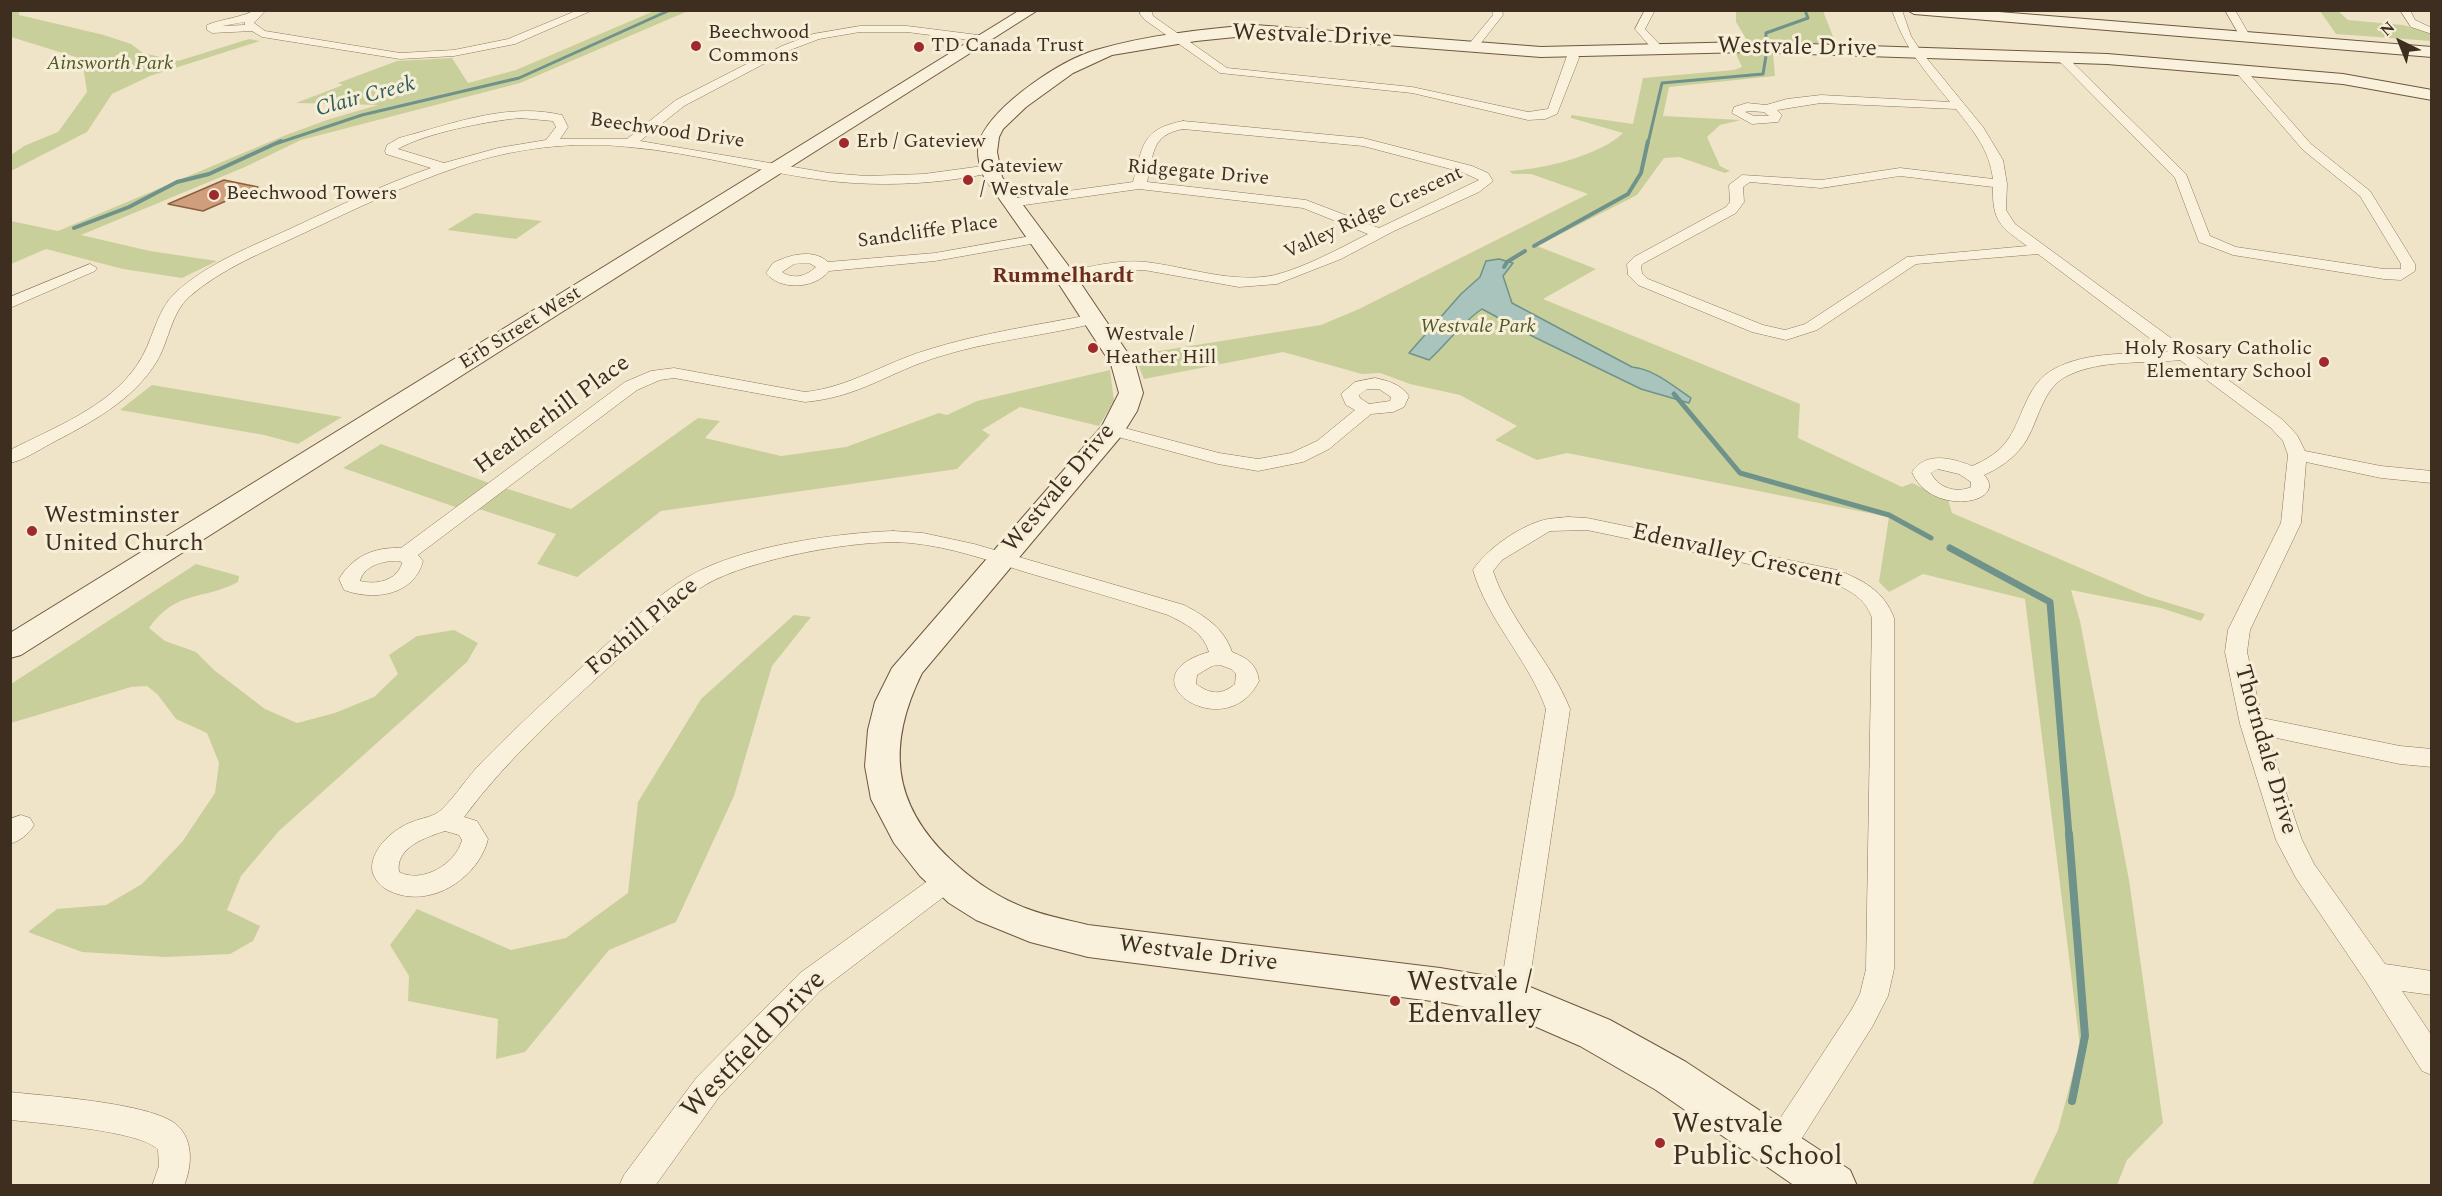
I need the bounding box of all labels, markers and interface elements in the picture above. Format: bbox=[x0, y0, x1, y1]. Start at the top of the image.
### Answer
north arrow bbox=[2370, 12, 2430, 72]
text: N bbox=[2375, 16, 2401, 42]
street label: Westvale Drive bbox=[1232, 20, 1392, 54]
place label: Beechwood Commons bbox=[708, 22, 810, 69]
street label: Westvale Drive bbox=[1717, 33, 1877, 65]
place label: TD Canada Trust bbox=[931, 35, 1084, 59]
marker: Beechwood Commons bbox=[689, 39, 703, 53]
marker: TD Canada Trust bbox=[912, 40, 926, 54]
park label: Ainsworth Park bbox=[47, 53, 173, 77]
water label: Clair Creek bbox=[313, 72, 419, 124]
street label: Beechwood Drive bbox=[588, 109, 746, 155]
place label: Erb / Gateview bbox=[856, 131, 986, 155]
marker: Erb / Gateview bbox=[837, 136, 851, 150]
place label: Gateview / Westvale bbox=[980, 156, 1069, 203]
street label: Ridgegate Drive bbox=[1126, 156, 1270, 192]
street label: Valley Ridge Crescent bbox=[1281, 162, 1467, 266]
marker: Gateview / Westvale bbox=[961, 173, 975, 187]
place label: Beechwood Towers bbox=[226, 183, 397, 207]
marker: Beechwood Towers bbox=[207, 188, 221, 202]
street label: Sandcliffe Place bbox=[856, 211, 1000, 255]
district label: Rummelhardt bbox=[992, 265, 1134, 291]
street label: Erb Street West bbox=[456, 282, 586, 376]
park label: Westvale Park bbox=[1420, 316, 1536, 340]
place label: Westvale / Heather Hill bbox=[1105, 324, 1216, 371]
place label: Holy Rosary Catholic Elementary School bbox=[2124, 338, 2312, 385]
marker: Westvale / Heather Hill bbox=[1086, 341, 1100, 355]
street label: Heatherhill Place bbox=[470, 350, 636, 482]
marker: Holy Rosary Catholic Elementary School bbox=[2317, 355, 2331, 369]
street label: Westvale Drive bbox=[998, 419, 1122, 559]
place label: Westminster United Church bbox=[44, 503, 204, 559]
street label: Edenvalley Crescent bbox=[1629, 519, 1845, 595]
marker: Westminster United Church bbox=[25, 524, 39, 538]
street label: Foxhill Place bbox=[581, 573, 705, 683]
street label: Thorndale Drive bbox=[2226, 662, 2302, 838]
street label: Westvale Drive bbox=[1117, 931, 1279, 979]
street label: Westfield Drive bbox=[676, 965, 834, 1127]
place label: Westvale / Edenvalley bbox=[1407, 968, 1541, 1034]
marker: Westvale / Edenvalley bbox=[1388, 994, 1402, 1008]
place label: Westvale Public School bbox=[1672, 1110, 1842, 1176]
marker: Westvale Public School bbox=[1653, 1136, 1667, 1150]

